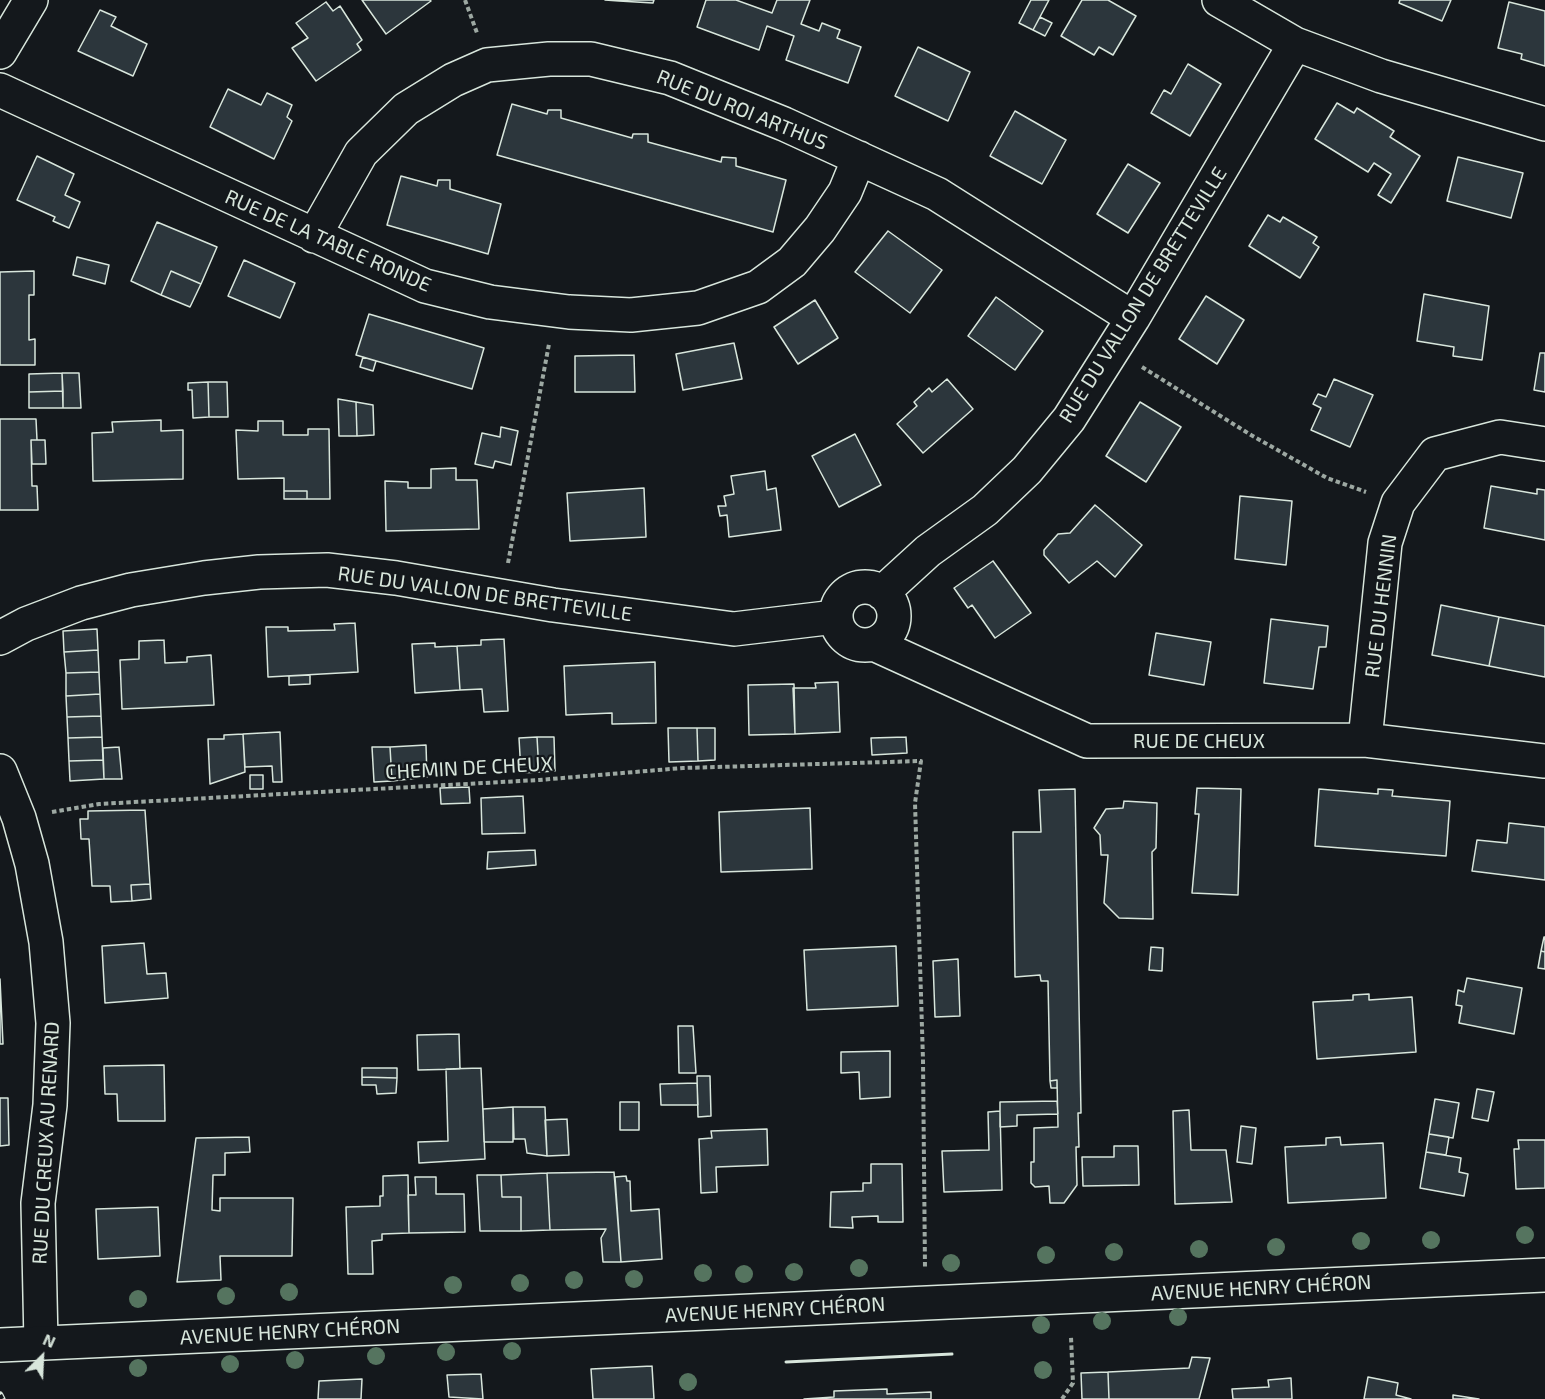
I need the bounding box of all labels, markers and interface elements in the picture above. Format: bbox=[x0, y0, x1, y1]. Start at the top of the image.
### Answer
street label: RUE DU ROI ARTHUS bbox=[653, 65, 831, 155]
street label: RUE DU VALLON DE BRETTEVILLE bbox=[1054, 163, 1232, 427]
street label: RUE DE LA TABLE RONDE bbox=[221, 185, 435, 297]
street label: RUE DU HENNIN bbox=[1360, 533, 1402, 679]
street label: RUE DU VALLON DE BRETTEVILLE bbox=[336, 561, 634, 627]
street label: RUE DE CHEUX bbox=[1133, 729, 1265, 753]
street label: CHEMIN DE CHEUX bbox=[385, 752, 553, 784]
street label: RUE DU CREUX AU RENARD bbox=[28, 1021, 64, 1265]
street label: AVENUE HENRY CHÉRON bbox=[1150, 1270, 1372, 1306]
street label: AVENUE HENRY CHÉRON bbox=[664, 1292, 886, 1328]
street label: AVENUE HENRY CHÉRON bbox=[179, 1314, 401, 1350]
north arrow bbox=[12, 1327, 72, 1387]
text: N bbox=[40, 1329, 59, 1351]

